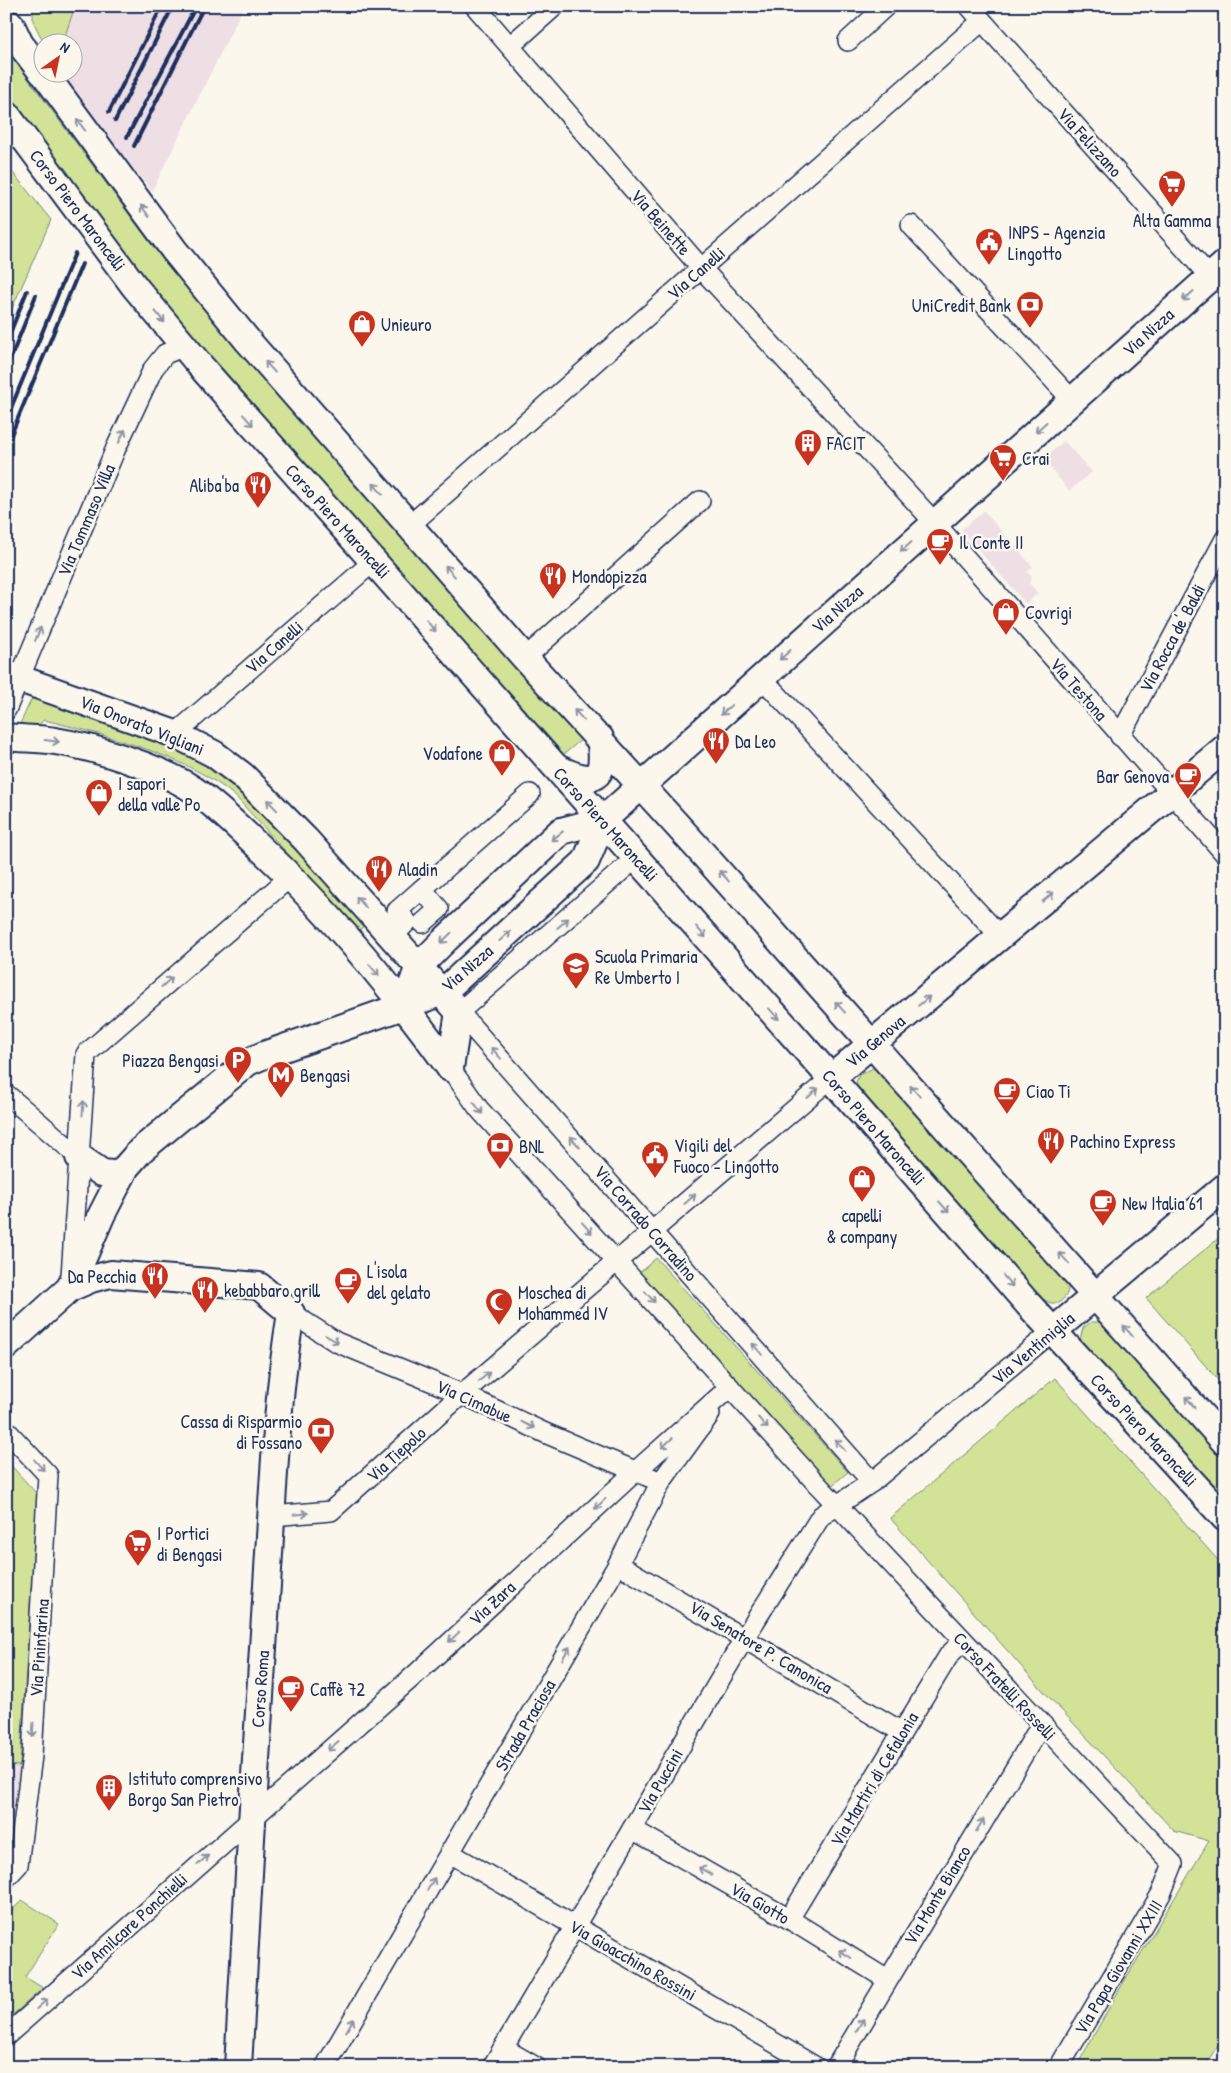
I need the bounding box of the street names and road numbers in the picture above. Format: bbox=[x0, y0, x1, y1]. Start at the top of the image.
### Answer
street label: Via Felizzano bbox=[1052, 102, 1128, 182]
street label: Corso Piero Maroncelli bbox=[24, 144, 132, 276]
street label: Via Beinette bbox=[625, 183, 697, 261]
street label: Via Canelli bbox=[662, 241, 730, 305]
street label: Via Nizza bbox=[1117, 302, 1179, 362]
street label: Corso Piero Maroncelli bbox=[280, 458, 396, 584]
street label: Via Tommaso Villa bbox=[51, 460, 121, 580]
street label: Via Nizza bbox=[806, 579, 868, 639]
street label: Via Rocca de' Baldi bbox=[1133, 579, 1211, 697]
street label: Via Canelli bbox=[240, 615, 308, 679]
street label: Via Testona bbox=[1044, 652, 1114, 726]
street label: Via Onorato Vigliani bbox=[76, 689, 208, 761]
street label: Corso Piero Maroncelli bbox=[548, 761, 664, 887]
street label: Via Nizza bbox=[436, 938, 498, 998]
street label: Via Genova bbox=[840, 1009, 910, 1073]
street label: Corso Piero Maroncelli bbox=[816, 1063, 932, 1191]
street label: Via Corrado Corradino bbox=[589, 1160, 703, 1286]
street label: Via Ventimiglia bbox=[986, 1306, 1080, 1390]
street label: Corso Piero Maroncelli bbox=[1085, 1368, 1203, 1492]
street label: Via Cimabue bbox=[432, 1373, 516, 1429]
street label: Via Tiepolo bbox=[361, 1421, 431, 1487]
street label: Via Zara bbox=[463, 1575, 521, 1631]
street label: Via Senatore P. Canonica bbox=[685, 1594, 837, 1700]
street label: Via Pininfarina bbox=[23, 1598, 55, 1698]
street label: Corso Fratelli Rosselli bbox=[948, 1626, 1062, 1746]
street label: Corso Roma bbox=[245, 1650, 275, 1728]
street label: Strada Praciosa bbox=[489, 1675, 561, 1775]
street label: Via Martiri di Cefalonia bbox=[824, 1707, 924, 1851]
street label: Via Puccini bbox=[631, 1744, 689, 1818]
street label: Via Monte Bianco bbox=[898, 1841, 976, 1949]
street label: Via Amilcare Ponchielli bbox=[65, 1867, 193, 1985]
street label: Via Giotto bbox=[726, 1876, 794, 1930]
street label: Via Papa Giovanni XXIII bbox=[1068, 1895, 1168, 2039]
street label: Via Gioacchino Rossini bbox=[565, 1913, 701, 2007]

